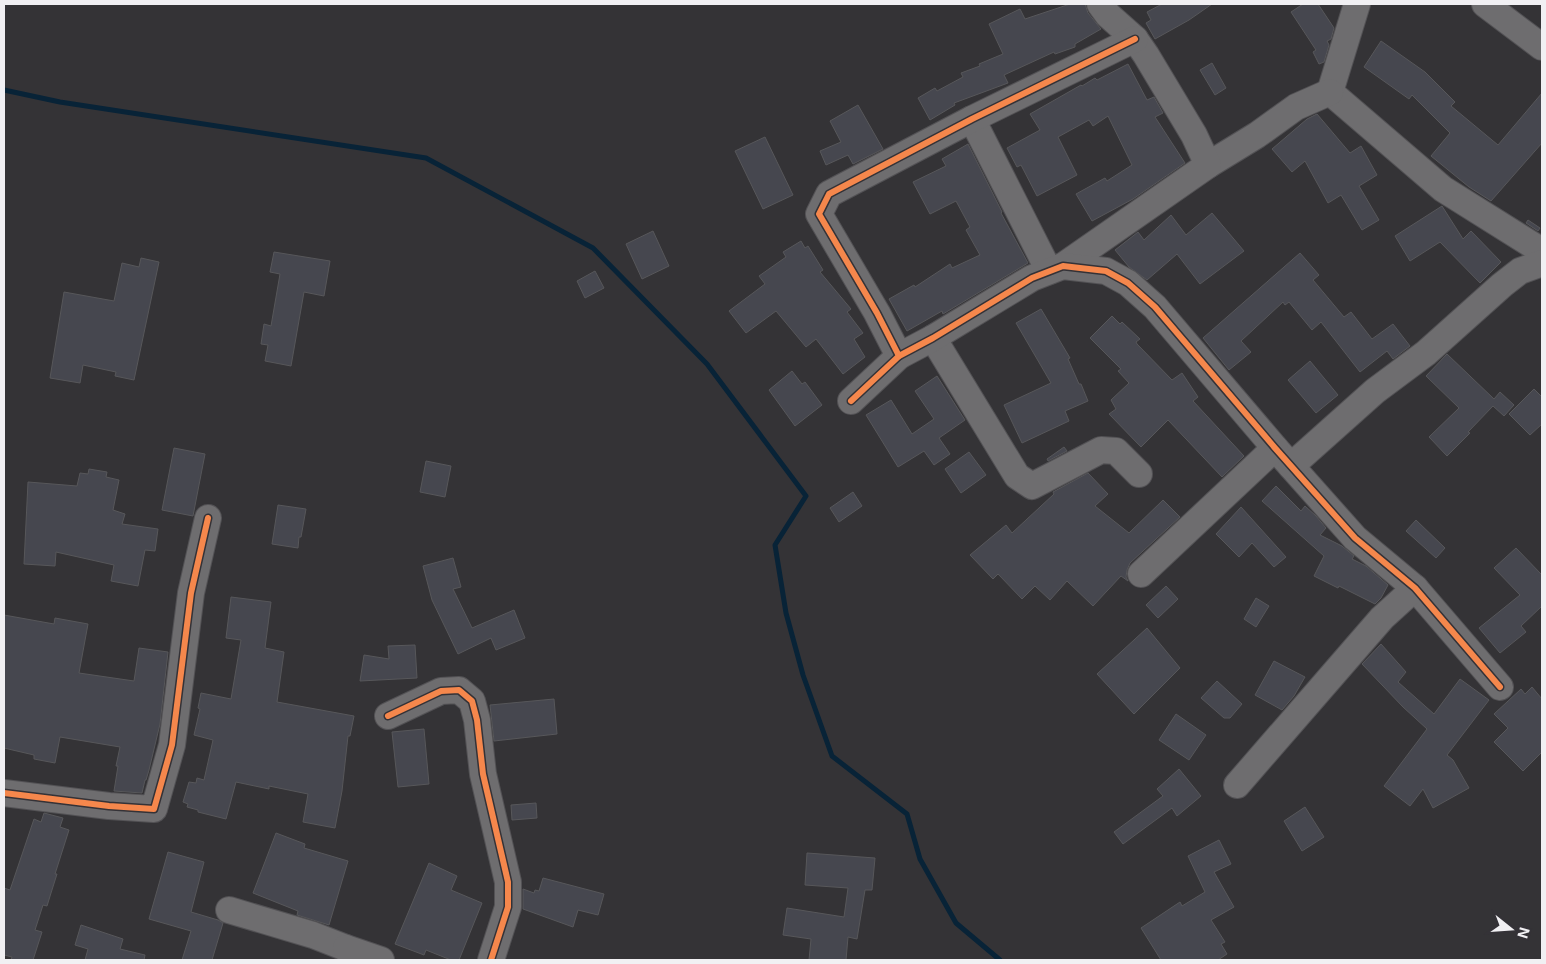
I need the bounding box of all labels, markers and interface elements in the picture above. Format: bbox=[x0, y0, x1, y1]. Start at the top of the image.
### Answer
north arrow bbox=[1486, 904, 1536, 954]
text: N bbox=[1514, 925, 1534, 941]

